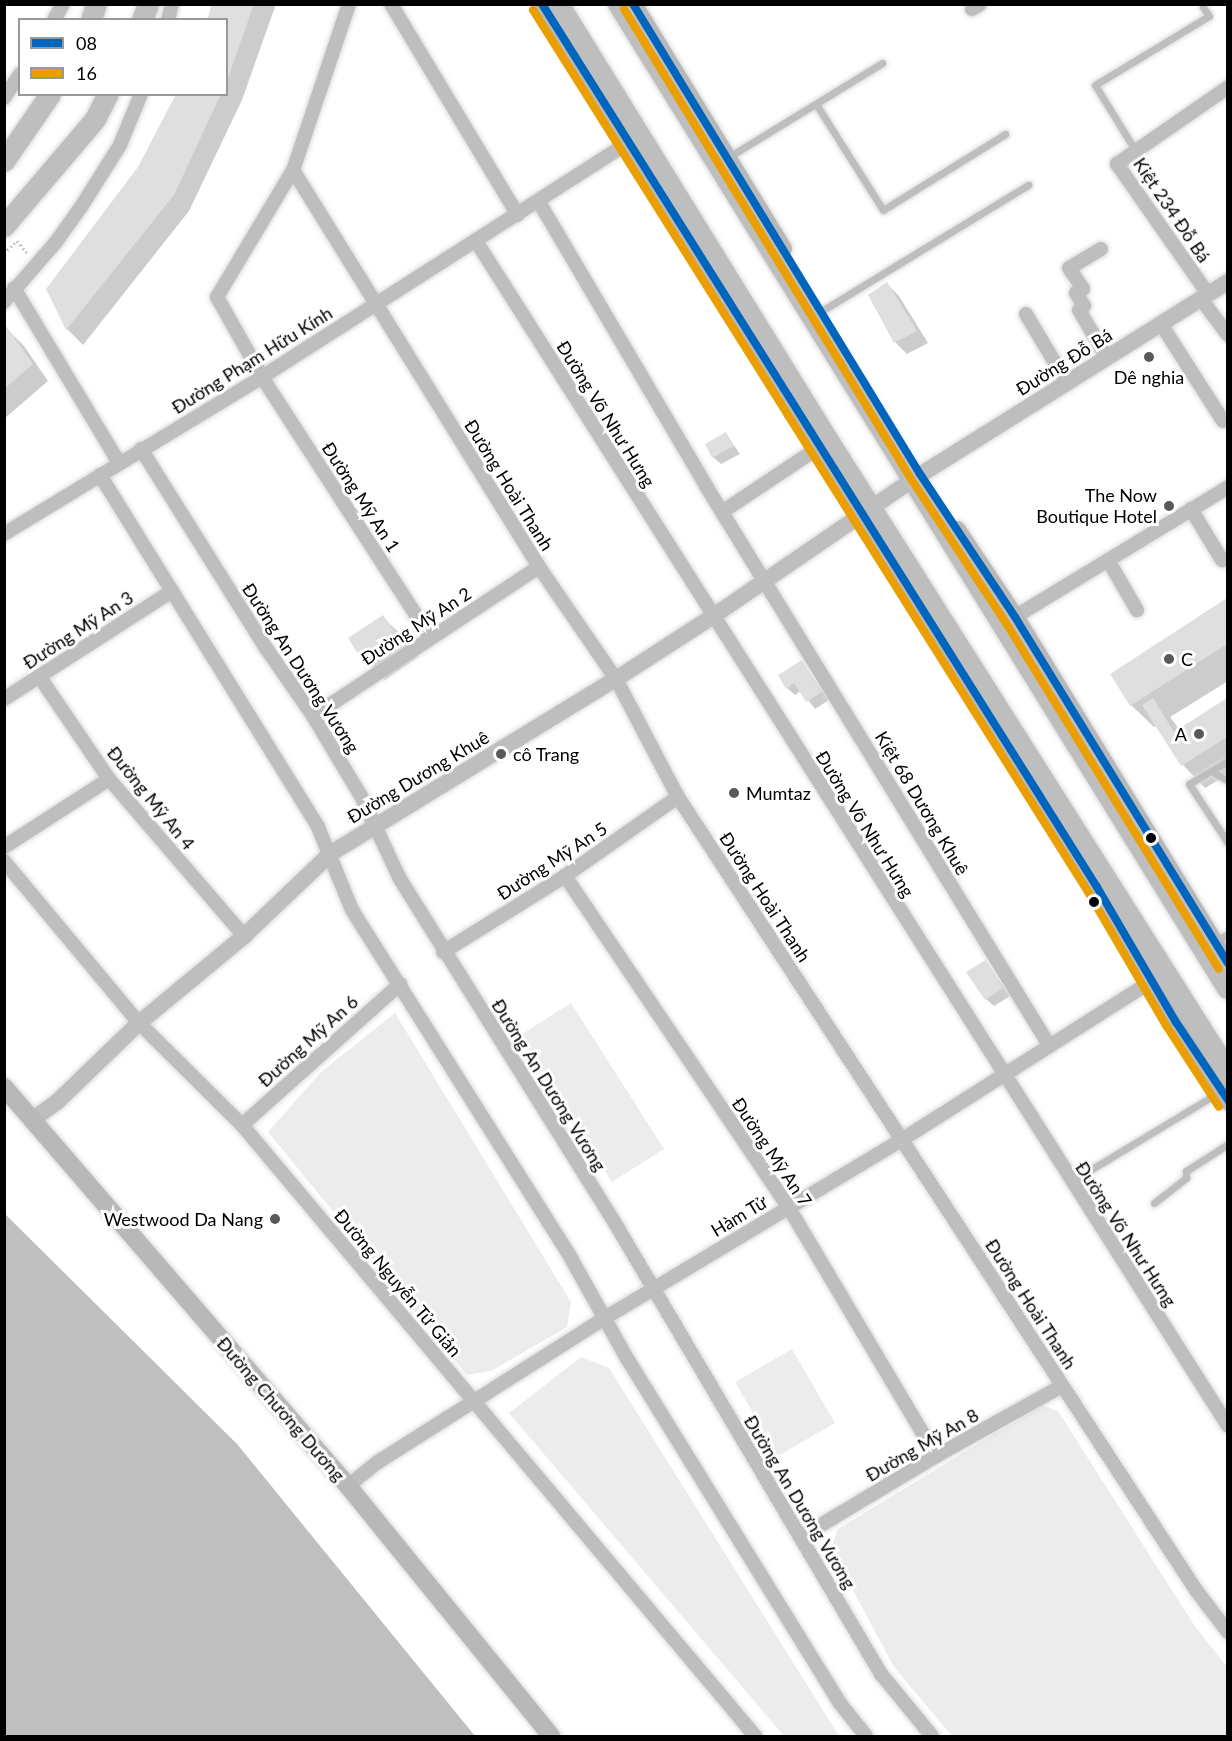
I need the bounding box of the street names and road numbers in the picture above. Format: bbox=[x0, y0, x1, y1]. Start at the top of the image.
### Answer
street label: Kiệt 234 Đỗ Bá bbox=[1129, 154, 1215, 266]
street label: Đường Phạm Hữu Kính bbox=[168, 302, 336, 418]
street label: Đường Đỗ Bá bbox=[1012, 324, 1116, 400]
street label: Đường Võ Như Hưng bbox=[552, 336, 660, 492]
street label: Đường Hoài Thanh bbox=[460, 415, 558, 555]
street label: Đường Mỹ An 1 bbox=[317, 438, 405, 556]
street label: Đường An Dương Vương bbox=[238, 578, 364, 758]
street label: Đường Mỹ An 2 bbox=[357, 582, 475, 670]
street label: Đường Mỹ An 3 bbox=[19, 586, 137, 674]
street label: Đường Dương Khuê bbox=[343, 726, 493, 828]
street label: Kiệt 68 Dương Khuê bbox=[871, 727, 973, 879]
street label: Đường Mỹ An 4 bbox=[102, 742, 200, 854]
street label: Đường Võ Như Hưng bbox=[811, 746, 919, 902]
street label: Đường Mỹ An 5 bbox=[493, 817, 611, 905]
street label: Đường Hoài Thanh bbox=[715, 828, 815, 966]
street label: Đường Mỹ An 6 bbox=[253, 990, 363, 1092]
street label: Đường An Dương Vương bbox=[487, 995, 611, 1175]
street label: Đường Mỹ An 7 bbox=[727, 1093, 817, 1211]
street label: Đường Võ Như Hưng bbox=[1071, 1157, 1181, 1311]
street label: Hàm Tử bbox=[707, 1191, 771, 1241]
street label: Đường Nguyễn Tử Giản bbox=[330, 1204, 466, 1362]
street label: Đường Hoài Thanh bbox=[981, 1235, 1081, 1373]
street label: Đường Chương Dương bbox=[213, 1333, 349, 1485]
street label: Đường Mỹ An 8 bbox=[861, 1404, 983, 1486]
street label: Đường An Dương Vương bbox=[739, 1411, 861, 1593]

